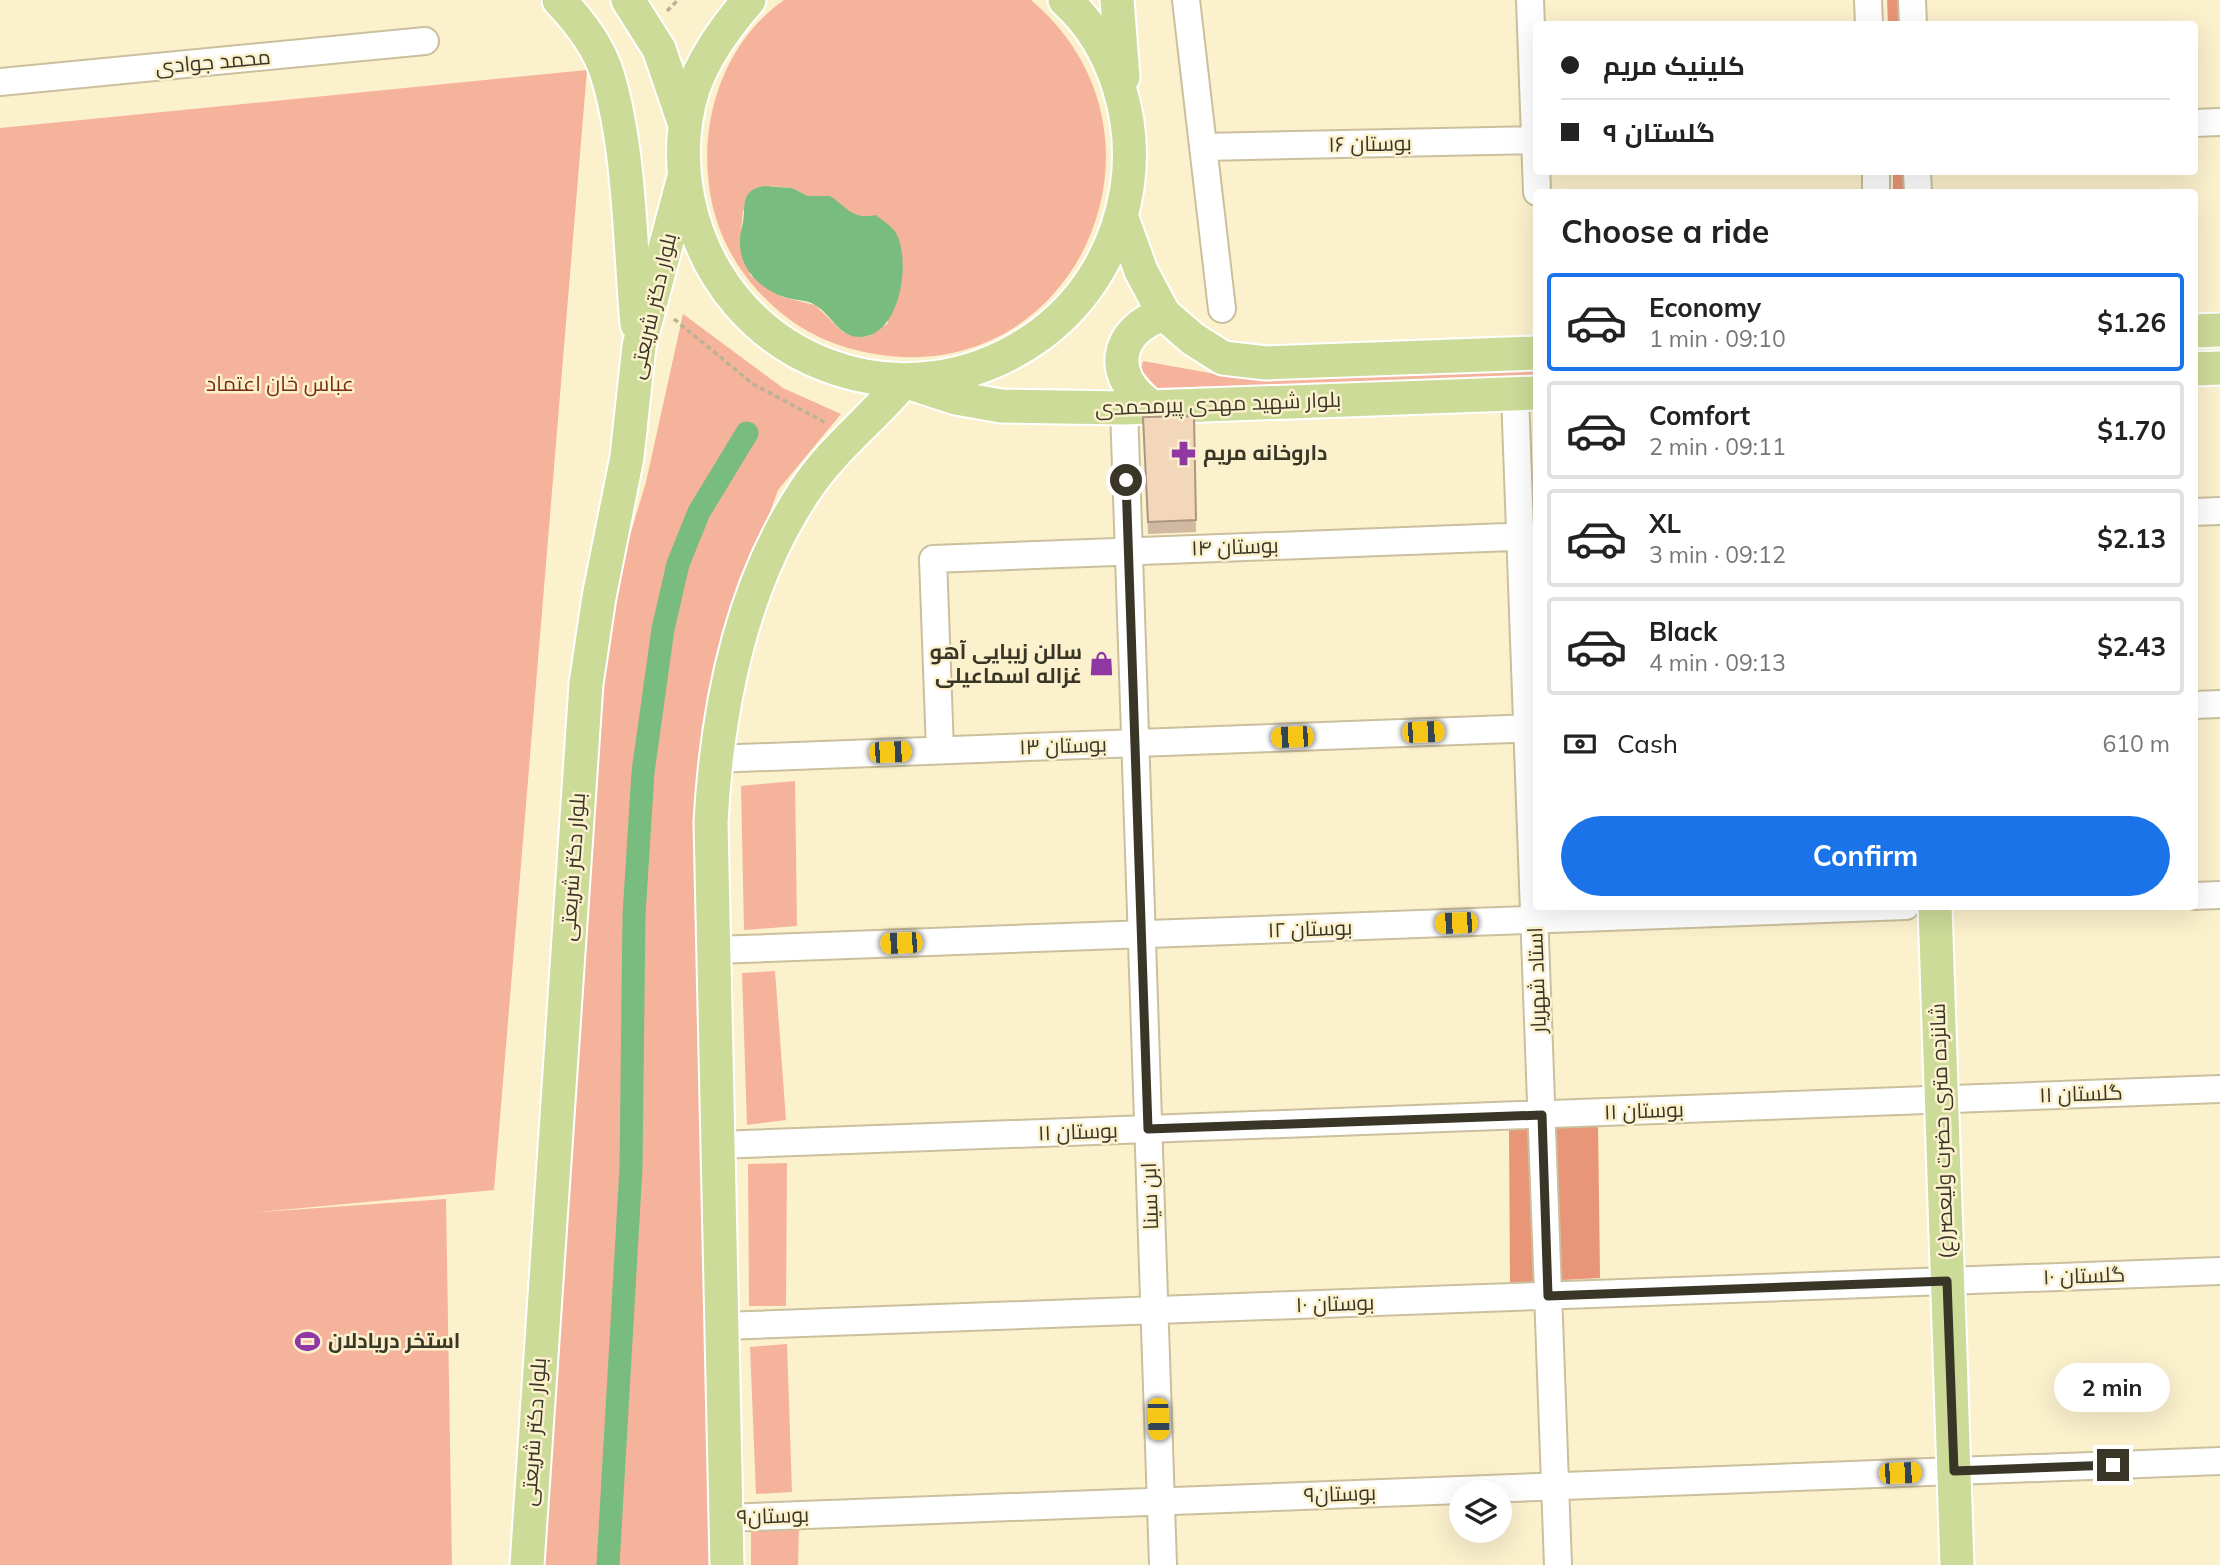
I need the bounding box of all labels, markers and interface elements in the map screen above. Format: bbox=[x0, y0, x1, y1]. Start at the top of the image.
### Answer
street label: محمد جوادی bbox=[154, 43, 272, 80]
text: کلینیک مریم bbox=[1603, 49, 1745, 82]
text: گلستان ۹ bbox=[1603, 116, 1715, 149]
street label: بوستان ۱۶ bbox=[1328, 129, 1412, 158]
text: Choose a ride bbox=[1561, 211, 1769, 251]
street label: بلوار دکتر شریعتی bbox=[623, 230, 682, 382]
icon: car bbox=[1565, 291, 1628, 354]
text: Economy bbox=[1649, 291, 1761, 324]
text: $1.26 bbox=[2097, 306, 2166, 339]
text: 1 min · 09:10 bbox=[1649, 324, 1786, 353]
park label: عباس خان اعتماد bbox=[206, 370, 354, 397]
street label: بلوار شهید مهدی پیرمحمدی bbox=[1094, 386, 1342, 422]
icon: car bbox=[1565, 399, 1628, 462]
text: Comfort bbox=[1649, 399, 1750, 432]
text: $1.70 bbox=[2097, 414, 2166, 447]
text: 2 min · 09:11 bbox=[1649, 432, 1786, 461]
pharmacy icon: داروخانه مریم bbox=[1169, 439, 1197, 467]
place label: داروخانه مریم bbox=[1203, 439, 1327, 467]
route start bbox=[1110, 464, 1142, 496]
icon: car bbox=[1565, 507, 1628, 570]
text: XL bbox=[1649, 507, 1681, 540]
text: $2.13 bbox=[2097, 522, 2166, 555]
street label: بوستان ۱۴ bbox=[1191, 531, 1279, 562]
text: 3 min · 09:12 bbox=[1649, 540, 1786, 569]
icon: car bbox=[1565, 615, 1628, 678]
text: Black bbox=[1649, 615, 1717, 648]
text: $2.43 bbox=[2097, 630, 2166, 663]
place label: سالن زیبایی آهو غزاله اسماعیلی bbox=[930, 638, 1082, 688]
text: 4 min · 09:13 bbox=[1649, 648, 1786, 677]
shop icon: سالن زیبایی آهو غزاله اسماعیلی bbox=[1088, 650, 1116, 678]
car bbox=[1402, 721, 1445, 743]
icon: cash bbox=[1561, 725, 1599, 763]
car bbox=[1271, 726, 1314, 748]
text: Cash bbox=[1617, 727, 1678, 760]
text: 610 m bbox=[2102, 729, 2170, 758]
street label: بوستان ۱۳ bbox=[1019, 730, 1107, 761]
car bbox=[869, 741, 912, 763]
street label: بلوار دکتر شریعتی bbox=[554, 792, 591, 942]
button: Confirm bbox=[1561, 816, 2170, 896]
car bbox=[1435, 912, 1478, 934]
street label: بوستان ۱۲ bbox=[1267, 914, 1353, 943]
street label: استاد شهریار bbox=[1521, 927, 1552, 1034]
car bbox=[880, 932, 923, 954]
street label: شانزده متری حضرت ولیعصر(ع) bbox=[1924, 1003, 1960, 1259]
street label: گلستان ۱۱ bbox=[2039, 1079, 2123, 1108]
street label: بوستان ۱۱ bbox=[1604, 1096, 1684, 1125]
street label: بوستان ۱۱ bbox=[1038, 1117, 1118, 1146]
street label: ابن سینا bbox=[1135, 1162, 1164, 1230]
street label: گلستان ۱۰ bbox=[2042, 1261, 2126, 1290]
street label: بوستان ۱۰ bbox=[1295, 1289, 1375, 1318]
sports icon: استخر دریادلان bbox=[294, 1327, 322, 1355]
place label: استخر دریادلان bbox=[328, 1327, 460, 1353]
street label: بلوار دکتر شریعتی bbox=[515, 1357, 552, 1507]
callout: 2 min bbox=[2055, 1364, 2171, 1412]
text: 2 min bbox=[2082, 1373, 2142, 1402]
car bbox=[1147, 1398, 1170, 1440]
route end bbox=[2097, 1449, 2129, 1481]
car bbox=[1879, 1462, 1922, 1484]
street label: بوستان۹ bbox=[1303, 1479, 1377, 1508]
map controls bbox=[1449, 1480, 1512, 1543]
button: layers bbox=[1449, 1480, 1512, 1543]
street label: بوستان۹ bbox=[736, 1501, 810, 1530]

